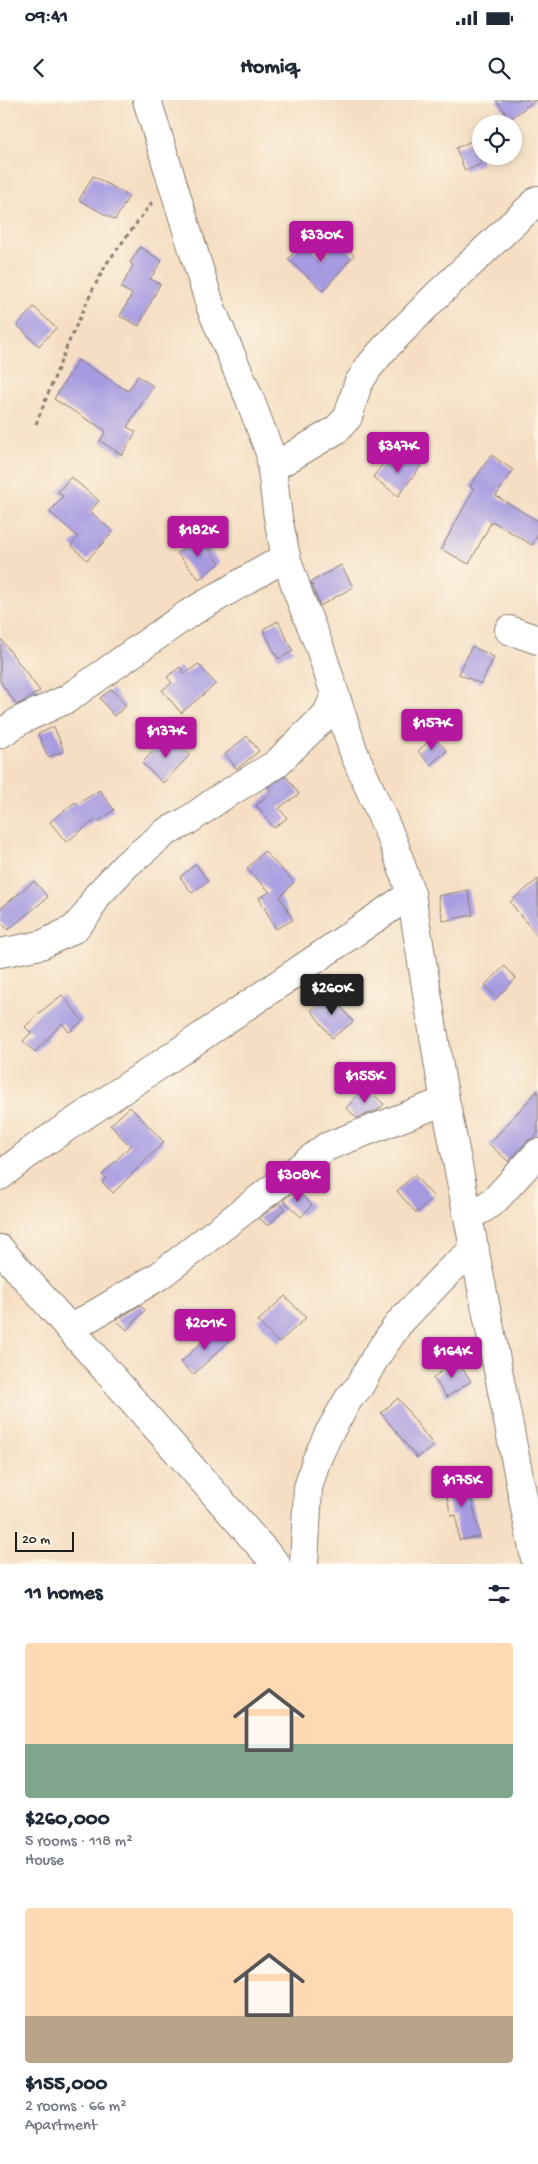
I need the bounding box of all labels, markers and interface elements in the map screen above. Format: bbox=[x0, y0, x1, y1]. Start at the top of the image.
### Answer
text: 09:41 bbox=[25, 6, 68, 29]
icon: back bbox=[25, 54, 53, 82]
icon: search bbox=[485, 54, 513, 82]
text: Homiq bbox=[240, 55, 298, 81]
map controls bbox=[472, 115, 522, 165]
button: locate bbox=[472, 115, 522, 165]
pin: $330K bbox=[286, 220, 356, 263]
text: $330K bbox=[300, 227, 342, 246]
pin: $347K bbox=[363, 432, 433, 474]
text: $347K bbox=[378, 438, 418, 457]
pin: $182K bbox=[163, 516, 233, 558]
text: $182K bbox=[178, 522, 218, 541]
pin: $157K bbox=[397, 708, 467, 751]
text: $157K bbox=[412, 715, 452, 734]
pin: $137K bbox=[131, 716, 201, 759]
text: $137K bbox=[146, 723, 186, 742]
pin: $260K bbox=[297, 974, 367, 1016]
text: $260K bbox=[311, 980, 353, 999]
pin: $155K bbox=[330, 1062, 400, 1104]
text: $155K bbox=[345, 1068, 385, 1087]
pin: $308K bbox=[263, 1160, 333, 1203]
text: $308K bbox=[277, 1167, 319, 1186]
pin: $201K bbox=[170, 1308, 240, 1351]
text: $201K bbox=[185, 1315, 225, 1334]
pin: $164K bbox=[417, 1336, 487, 1379]
text: $164K bbox=[433, 1343, 471, 1362]
pin: $175K bbox=[427, 1466, 497, 1508]
text: $175K bbox=[442, 1472, 482, 1491]
scale bar bbox=[15, 1529, 74, 1552]
text: 20 m bbox=[22, 1532, 50, 1549]
icon: filters bbox=[485, 1580, 513, 1608]
text: 11 homes bbox=[25, 1582, 103, 1607]
icon: home bbox=[224, 1675, 314, 1765]
text: $260,000 bbox=[25, 1808, 110, 1833]
text: 5 rooms · 118 m² bbox=[25, 1833, 133, 1852]
text: House bbox=[25, 1852, 64, 1871]
icon: home bbox=[224, 1940, 314, 2030]
text: $155,000 bbox=[25, 2073, 107, 2098]
text: 2 rooms · 66 m² bbox=[25, 2098, 126, 2117]
text: Apartment bbox=[25, 2117, 97, 2136]

